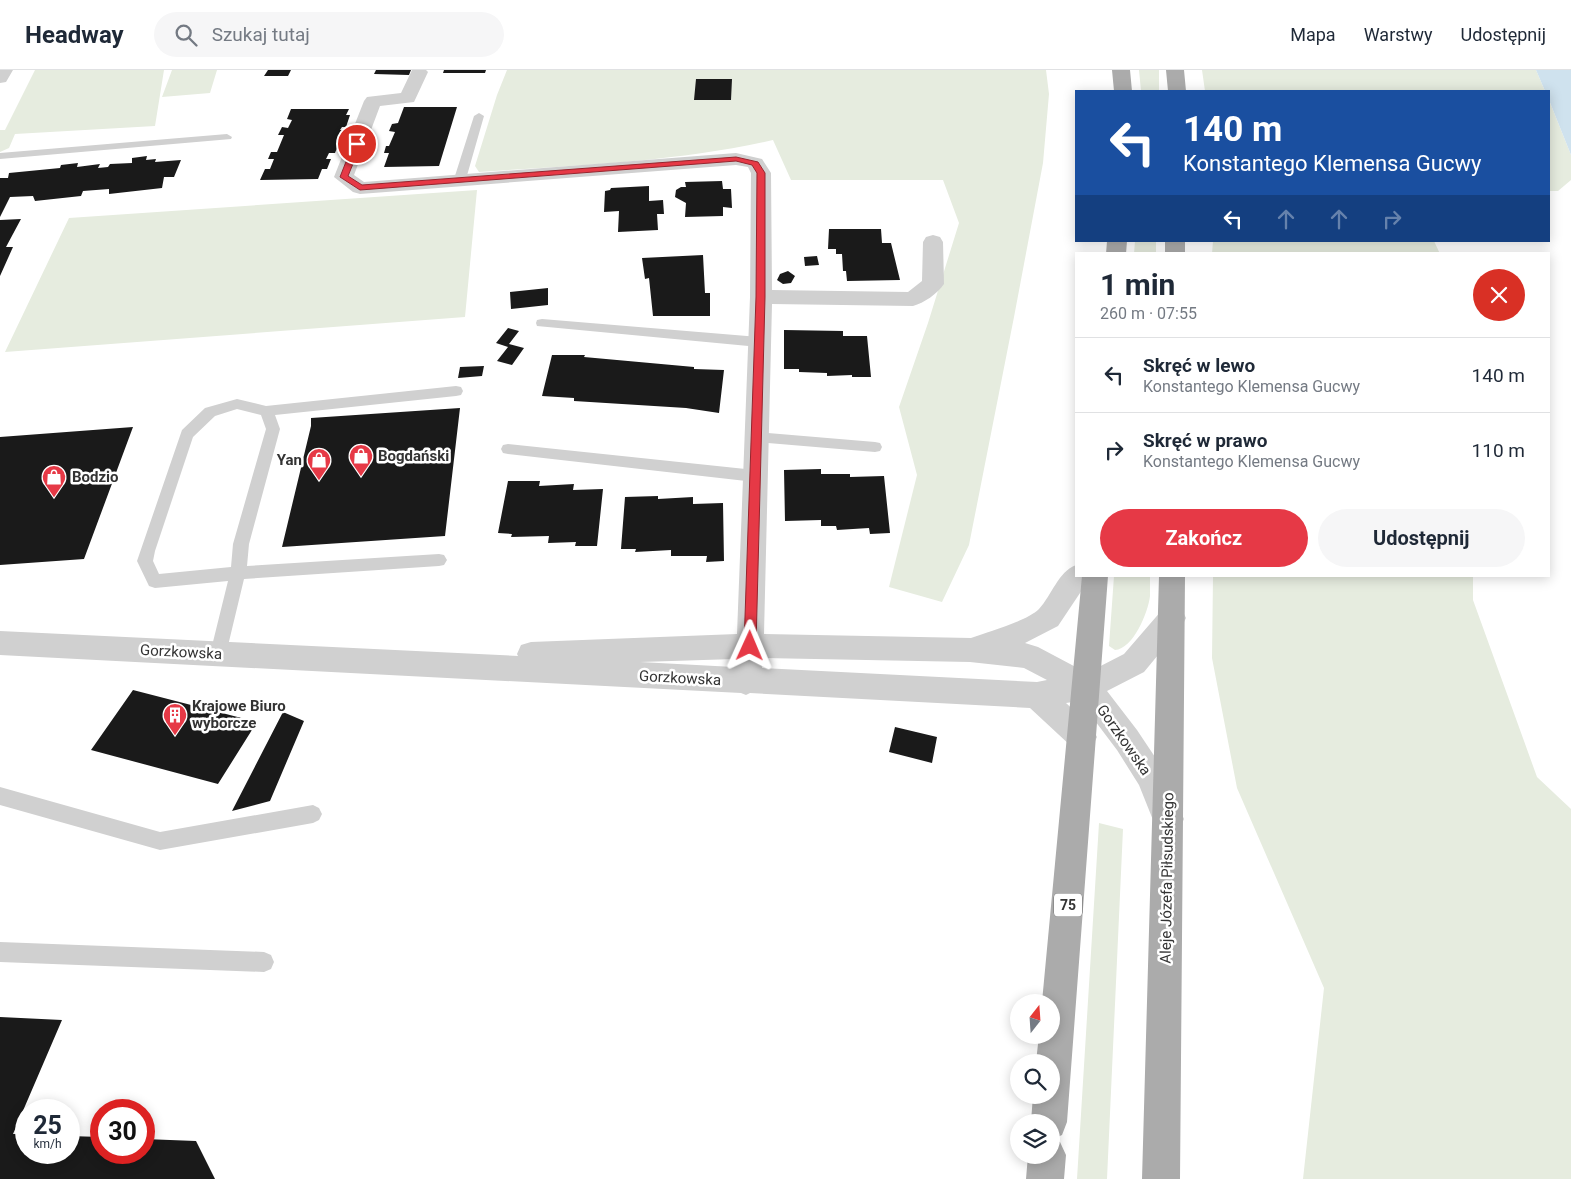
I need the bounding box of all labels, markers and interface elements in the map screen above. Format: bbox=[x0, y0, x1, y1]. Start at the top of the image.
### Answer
search box bbox=[154, 12, 504, 57]
text: Headway bbox=[25, 21, 124, 49]
icon: search bbox=[172, 21, 200, 49]
text: Szukaj tutaj bbox=[212, 23, 310, 46]
text: Mapa bbox=[1290, 24, 1336, 45]
text: Warstwy bbox=[1364, 24, 1432, 45]
text: Udostępnij bbox=[1460, 24, 1546, 45]
text: 140 m bbox=[1183, 109, 1282, 150]
icon: left bbox=[1100, 110, 1165, 175]
pin bbox=[336, 123, 378, 165]
icon: arrive bbox=[343, 130, 371, 158]
text: Konstantego Klemensa Gucwy bbox=[1183, 151, 1481, 176]
icon: left bbox=[1219, 205, 1247, 233]
icon: ahead bbox=[1272, 205, 1300, 233]
icon: ahead bbox=[1325, 205, 1353, 233]
icon: right bbox=[1378, 205, 1406, 233]
text: 1 min bbox=[1100, 267, 1175, 302]
button: close bbox=[1473, 269, 1525, 321]
text: 260 m · 07:55 bbox=[1100, 304, 1197, 323]
text: Skręć w lewo bbox=[1143, 354, 1255, 377]
icon: left bbox=[1100, 361, 1128, 389]
text: 140 m bbox=[1472, 364, 1525, 387]
text: Konstantego Klemensa Gucwy bbox=[1143, 377, 1360, 396]
text: Skręć w prawo bbox=[1143, 429, 1267, 452]
icon: right bbox=[1100, 436, 1128, 464]
text: 110 m bbox=[1472, 439, 1525, 462]
shop icon: Bogdański bbox=[348, 443, 374, 477]
shop icon: Yan bbox=[306, 447, 332, 481]
place label: Bogdański bbox=[378, 447, 449, 465]
place label: Yan bbox=[277, 451, 302, 469]
text: Konstantego Klemensa Gucwy bbox=[1143, 452, 1360, 471]
shop icon: Bodzio bbox=[41, 464, 67, 498]
place label: Bodzio bbox=[72, 468, 119, 486]
button: Zakończ bbox=[1100, 509, 1308, 567]
button: Udostępnij bbox=[1318, 509, 1525, 567]
position arrow bbox=[723, 619, 775, 671]
street label: Gorzkowska bbox=[139, 641, 223, 663]
street label: Gorzkowska bbox=[638, 667, 722, 689]
place label: Krajowe Biuro wyborcze bbox=[192, 697, 286, 732]
street label: Gorzkowska bbox=[1093, 701, 1155, 779]
building icon: Krajowe Biuro wyborcze bbox=[162, 702, 188, 736]
street label: Aleje Józefa Piłsudskiego bbox=[1157, 792, 1177, 964]
road number: 75 bbox=[1054, 894, 1082, 916]
north arrow bbox=[1010, 994, 1060, 1044]
map controls bbox=[1010, 994, 1060, 1164]
button: search bbox=[1010, 1054, 1060, 1104]
speed limit sign: 30 bbox=[90, 1099, 155, 1164]
text: 25 bbox=[33, 1111, 62, 1140]
button: layers bbox=[1010, 1114, 1060, 1164]
text: km/h bbox=[33, 1137, 62, 1151]

